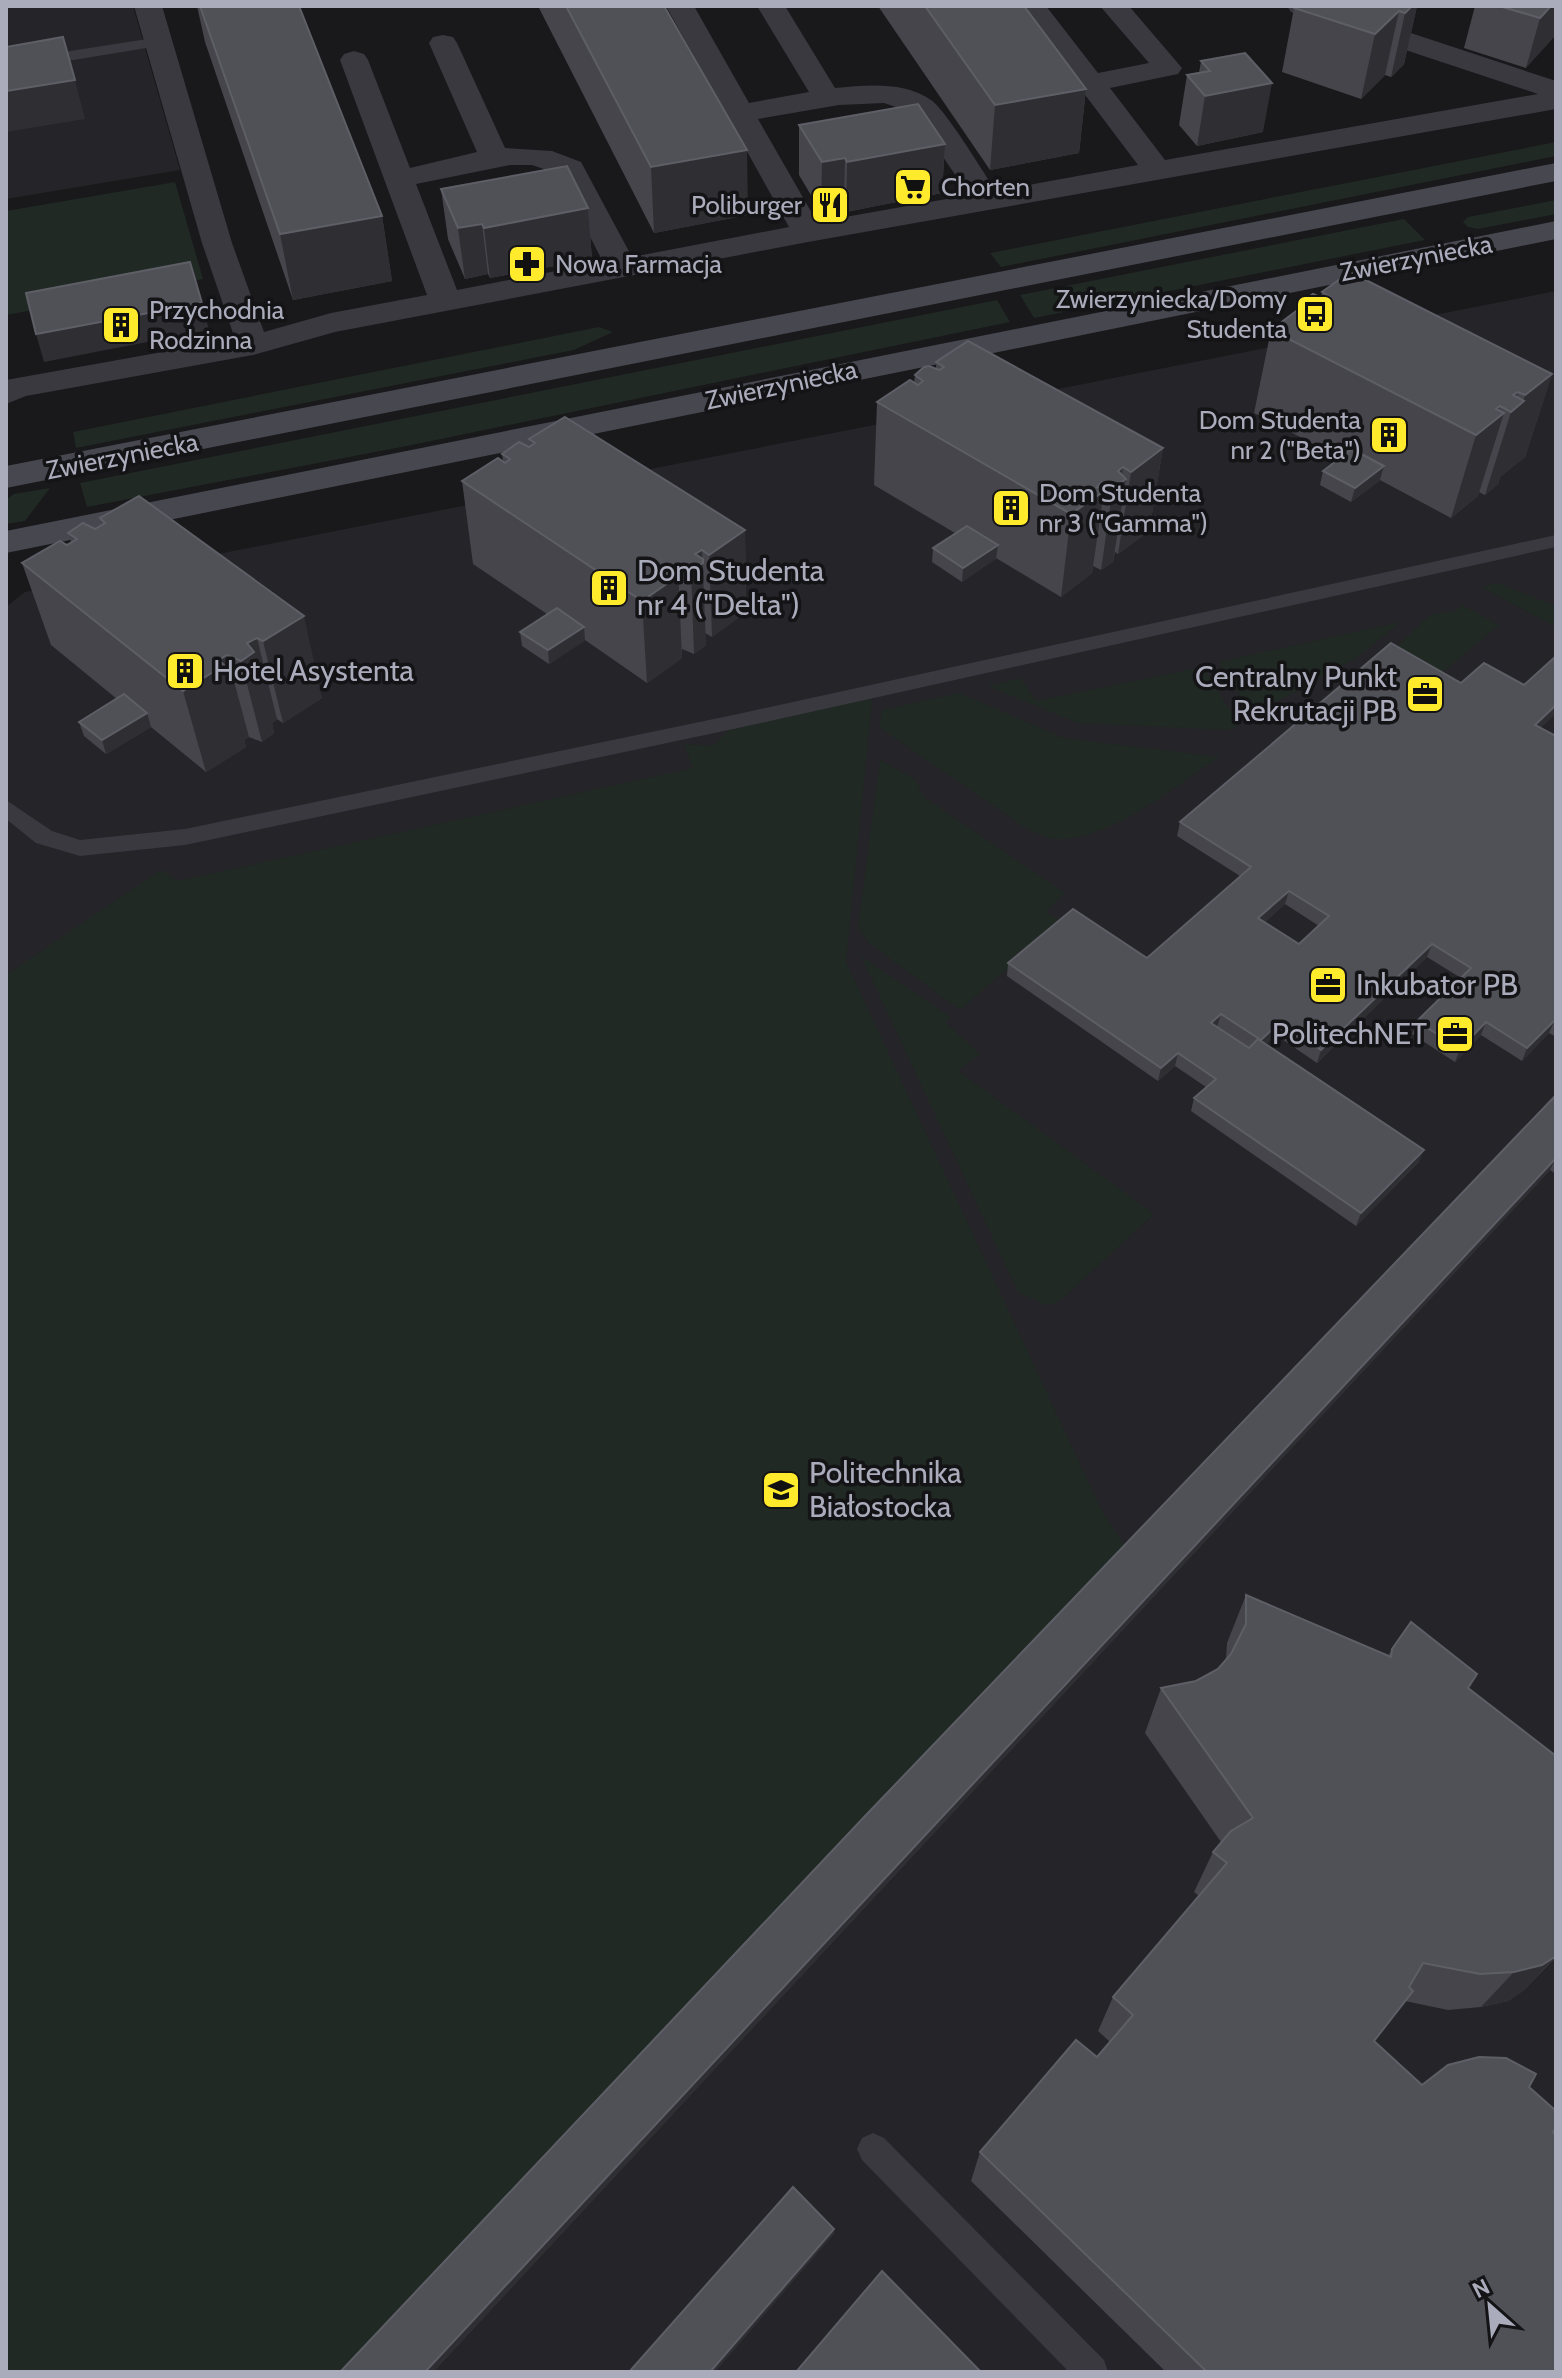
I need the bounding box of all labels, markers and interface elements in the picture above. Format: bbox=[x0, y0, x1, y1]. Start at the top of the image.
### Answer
supermarket icon: Chorten bbox=[892, 166, 934, 208]
place label: Chorten bbox=[941, 171, 1030, 203]
restaurant icon: Poliburger bbox=[809, 184, 851, 226]
place label: Poliburger bbox=[691, 189, 803, 221]
street label: Zwierzyniecka bbox=[1337, 227, 1495, 288]
pharmacy icon: Nowa Farmacja bbox=[506, 243, 548, 285]
place label: Nowa Farmacja bbox=[555, 248, 723, 280]
place label: Zwierzyniecka/Domy Studenta bbox=[1056, 283, 1288, 345]
bus stop icon: Zwierzyniecka/Domy Studenta bbox=[1294, 293, 1336, 335]
place label: Przychodnia Rodzinna bbox=[149, 294, 285, 356]
building icon: Przychodnia Rodzinna bbox=[100, 304, 142, 346]
street label: Zwierzyniecka bbox=[702, 353, 860, 417]
place label: Dom Studenta nr 2 ("Beta") bbox=[1199, 404, 1362, 466]
building icon: Dom Studenta nr 2 ("Beta") bbox=[1368, 414, 1410, 456]
street label: Zwierzyniecka bbox=[43, 425, 201, 486]
place label: Dom Studenta nr 3 ("Gamma") bbox=[1039, 477, 1208, 539]
building icon: Dom Studenta nr 3 ("Gamma") bbox=[990, 487, 1032, 529]
place label: Dom Studenta nr 4 ("Delta") bbox=[637, 552, 825, 623]
building icon: Dom Studenta nr 4 ("Delta") bbox=[588, 567, 630, 609]
building icon: Hotel Asystenta bbox=[164, 650, 206, 692]
place label: Hotel Asystenta bbox=[213, 652, 415, 689]
place label: Centralny Punkt Rekrutacji PB bbox=[1195, 658, 1397, 729]
office icon: Centralny Punkt Rekrutacji PB bbox=[1404, 673, 1446, 715]
office icon: Inkubator PB bbox=[1307, 964, 1349, 1006]
place label: Inkubator PB bbox=[1356, 966, 1518, 1003]
office icon: PolitechNET bbox=[1434, 1013, 1476, 1055]
place label: PolitechNET bbox=[1272, 1015, 1427, 1052]
place label: Politechnika Białostocka bbox=[809, 1454, 962, 1525]
school or university icon: Politechnika Białostocka bbox=[760, 1469, 802, 1511]
north arrow bbox=[1450, 2266, 1530, 2346]
text: N bbox=[1468, 2273, 1494, 2304]

